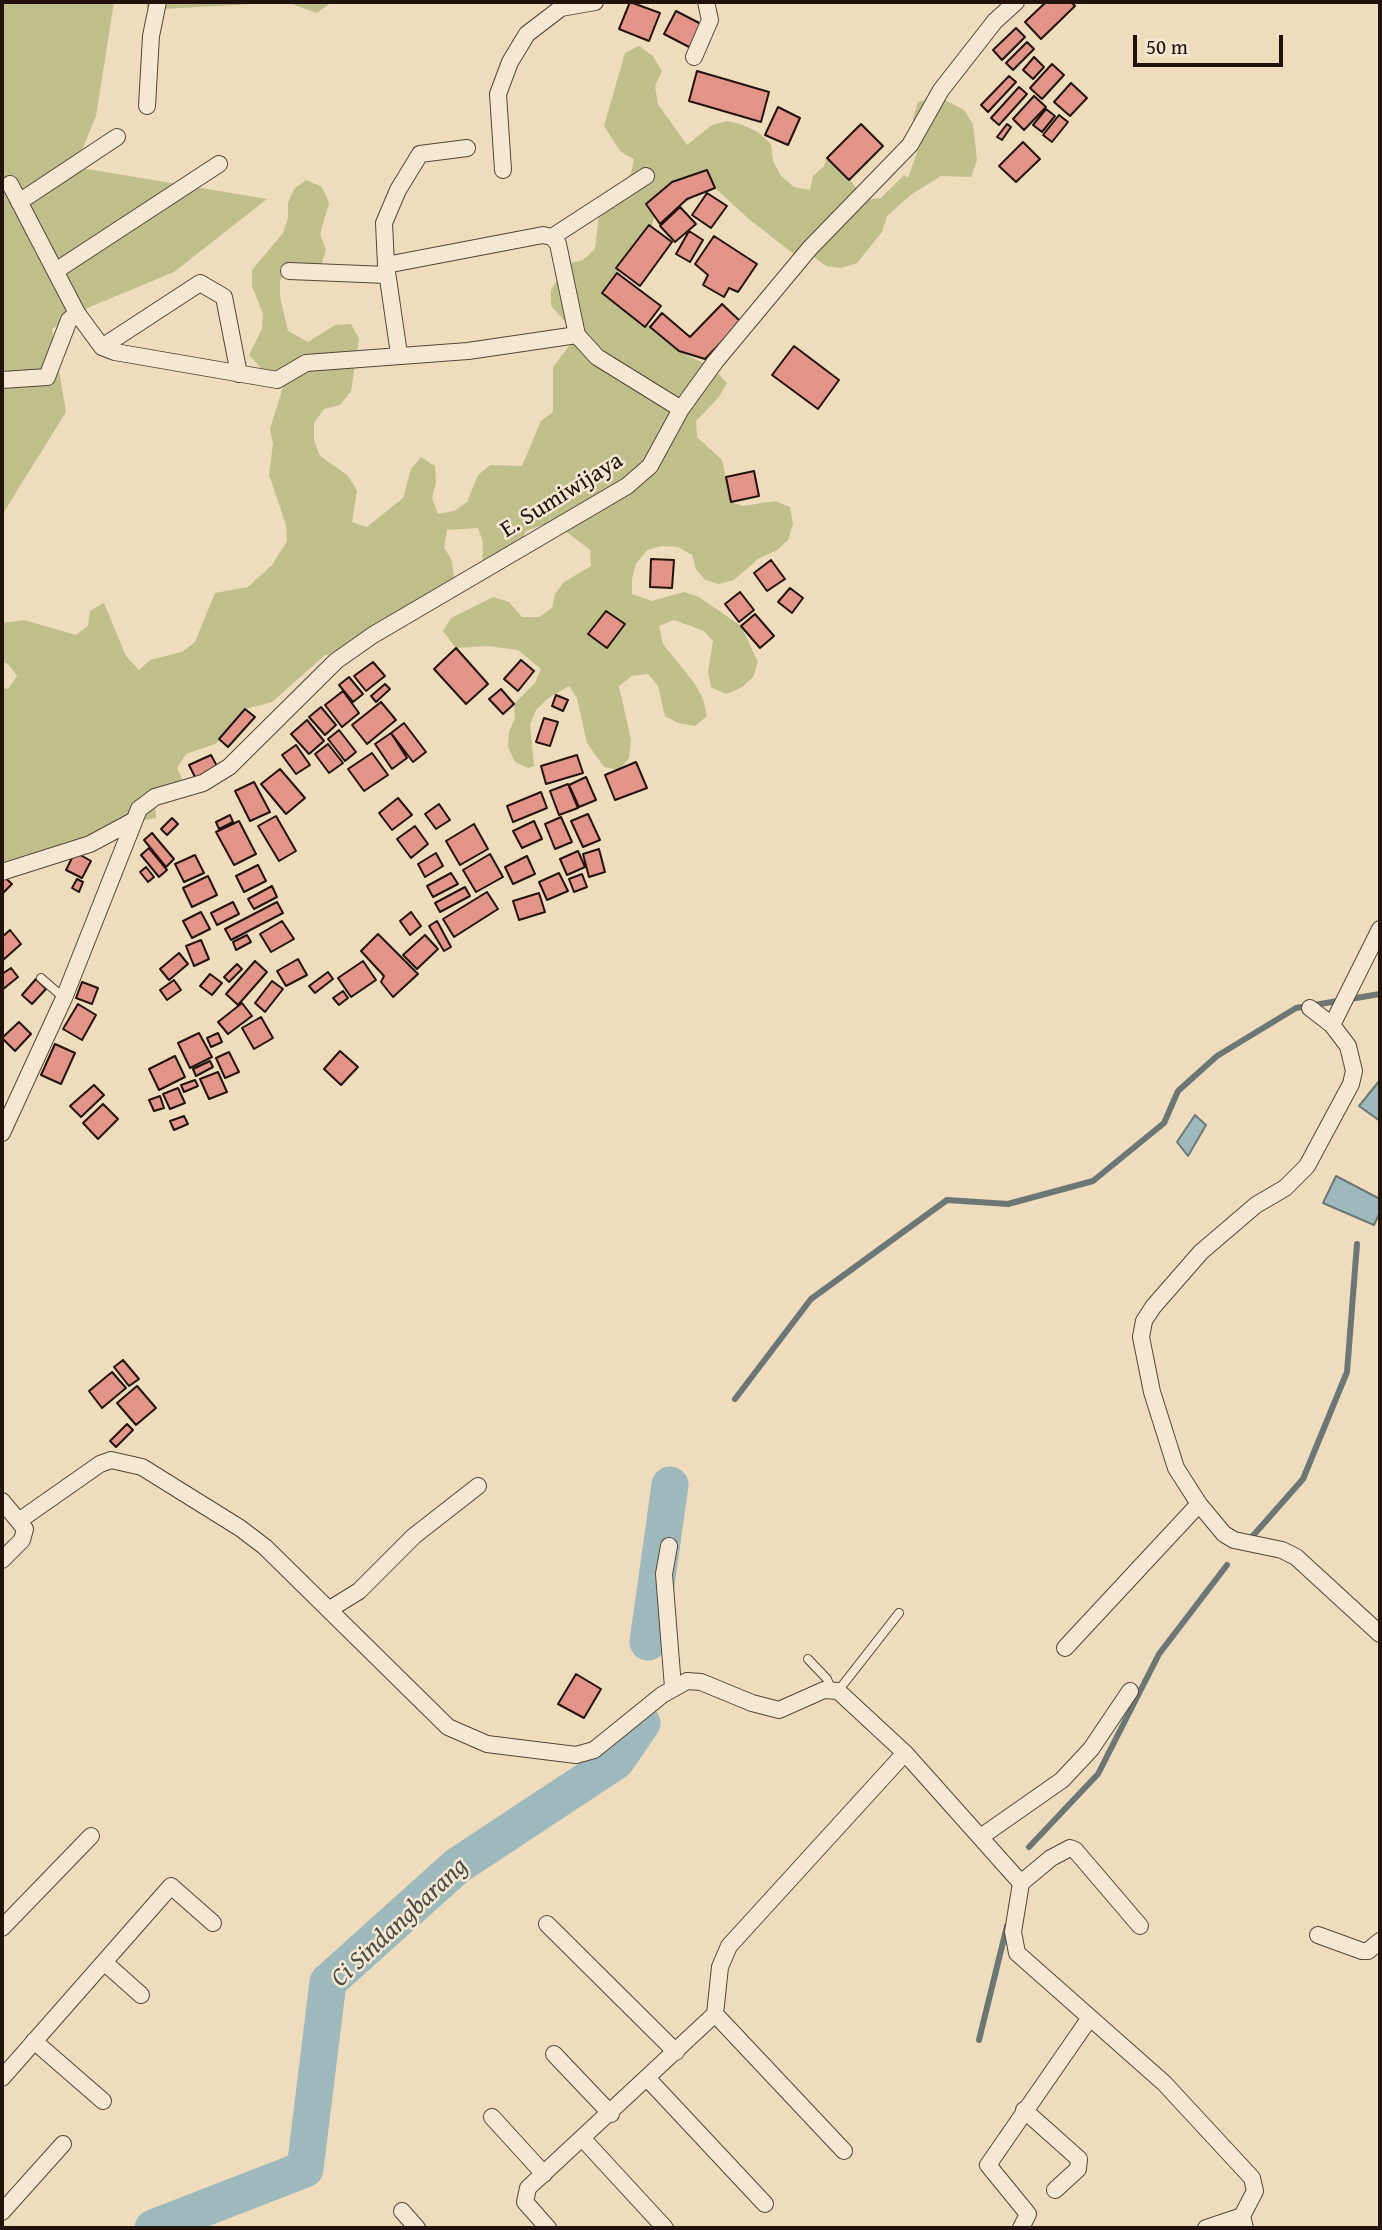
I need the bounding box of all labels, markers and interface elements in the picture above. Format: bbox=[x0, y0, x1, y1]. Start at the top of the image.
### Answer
scale bar bbox=[1137, 21, 1288, 65]
text: 50 m bbox=[1146, 31, 1188, 62]
street label: E. Sumiwijaya bbox=[496, 447, 628, 545]
water label: Ci Sindangbarang bbox=[325, 1852, 475, 1994]

